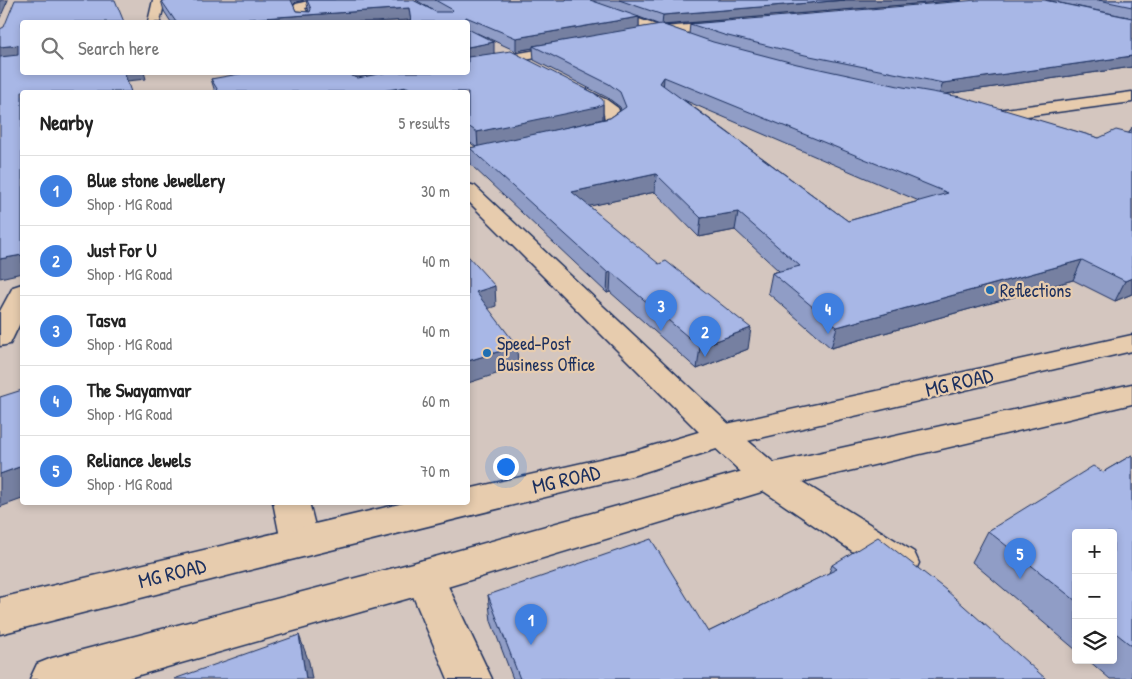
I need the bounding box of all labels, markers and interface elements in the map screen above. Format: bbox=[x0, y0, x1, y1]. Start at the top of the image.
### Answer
search box bbox=[20, 20, 470, 75]
icon: search bbox=[38, 34, 66, 62]
text: Search here bbox=[78, 35, 159, 61]
text: Nearby bbox=[40, 108, 93, 137]
text: 5 results bbox=[399, 112, 450, 134]
text: Blue stone Jewellery bbox=[87, 167, 225, 193]
text: 1 bbox=[53, 180, 59, 202]
text: 30 m bbox=[421, 180, 450, 202]
text: Shop · MG Road bbox=[87, 193, 172, 215]
text: Just For U bbox=[87, 237, 157, 263]
text: 2 bbox=[52, 250, 60, 272]
text: 40 m bbox=[422, 250, 450, 272]
text: Shop · MG Road bbox=[87, 263, 172, 285]
place label: Reflections bbox=[1000, 278, 1071, 303]
marker: Reflections bbox=[984, 284, 996, 296]
pin: 3 bbox=[645, 290, 677, 331]
pin: 4 bbox=[812, 293, 844, 334]
text: Tasva bbox=[87, 307, 126, 333]
pin: 2 bbox=[689, 316, 721, 357]
text: 3 bbox=[52, 320, 60, 342]
text: 40 m bbox=[422, 320, 450, 342]
place label: Speed-Post Business Office bbox=[497, 331, 595, 377]
text: Shop · MG Road bbox=[87, 333, 172, 355]
marker: Speed-Post Business Office bbox=[481, 347, 493, 359]
street label: MG ROAD bbox=[922, 360, 996, 404]
text: The Swayamvar bbox=[87, 377, 192, 403]
text: 4 bbox=[53, 390, 59, 412]
text: 60 m bbox=[422, 390, 450, 412]
text: Shop · MG Road bbox=[87, 403, 172, 425]
text: Reliance Jewels bbox=[87, 447, 191, 473]
your location bbox=[493, 454, 519, 480]
street label: MG ROAD bbox=[529, 457, 603, 501]
text: 5 bbox=[53, 460, 59, 482]
text: 70 m bbox=[420, 460, 450, 482]
text: Shop · MG Road bbox=[87, 473, 172, 495]
map controls bbox=[1072, 529, 1117, 664]
button: + bbox=[1072, 529, 1117, 574]
pin: 5 bbox=[1004, 538, 1036, 579]
street label: MG ROAD bbox=[135, 551, 209, 595]
button: − bbox=[1072, 574, 1117, 619]
pin: 1 bbox=[515, 604, 547, 645]
button: layers bbox=[1072, 619, 1117, 664]

